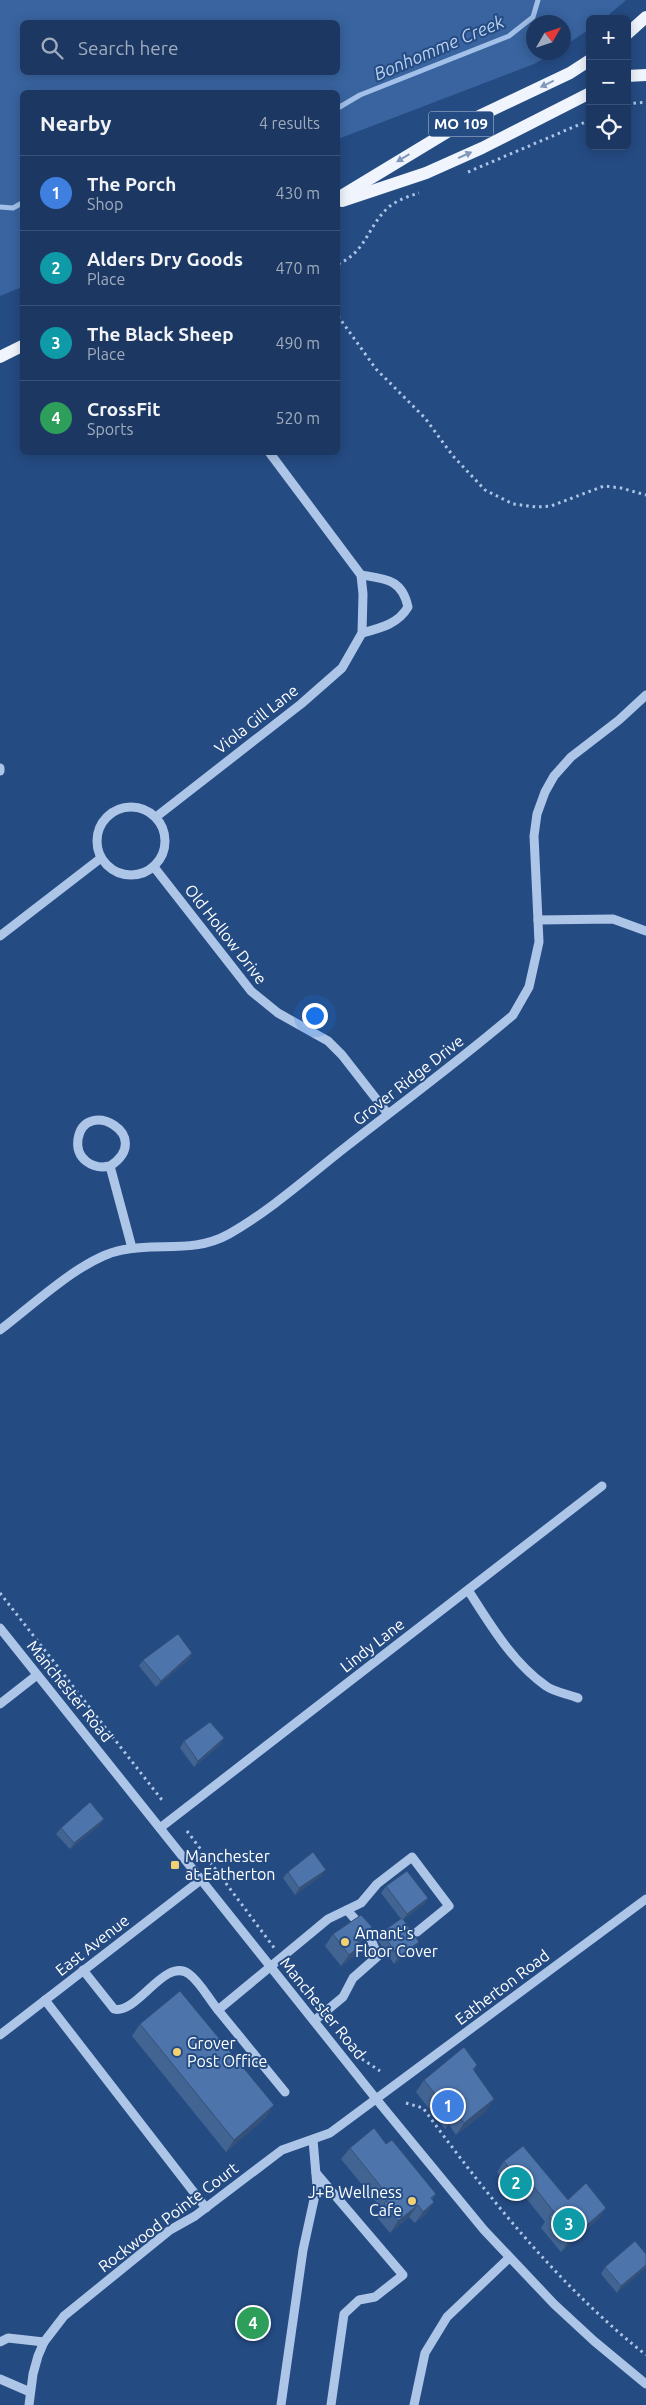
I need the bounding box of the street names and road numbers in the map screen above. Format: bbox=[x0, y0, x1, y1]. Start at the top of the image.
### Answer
road number: MO 109 bbox=[428, 112, 494, 136]
street label: Viola Gill Lane bbox=[211, 681, 301, 757]
street label: Old Hollow Drive bbox=[181, 880, 271, 988]
street label: Grover Ridge Drive bbox=[349, 1031, 467, 1129]
street label: Lindy Lane bbox=[336, 1614, 408, 1676]
street label: Manchester Road bbox=[24, 1637, 116, 1745]
street label: East Avenue bbox=[52, 1911, 132, 1979]
street label: Eatherton Road bbox=[452, 1946, 552, 2028]
street label: Manchester Road bbox=[277, 1954, 369, 2062]
street label: Rockwood Pointe Court bbox=[95, 2158, 242, 2275]

